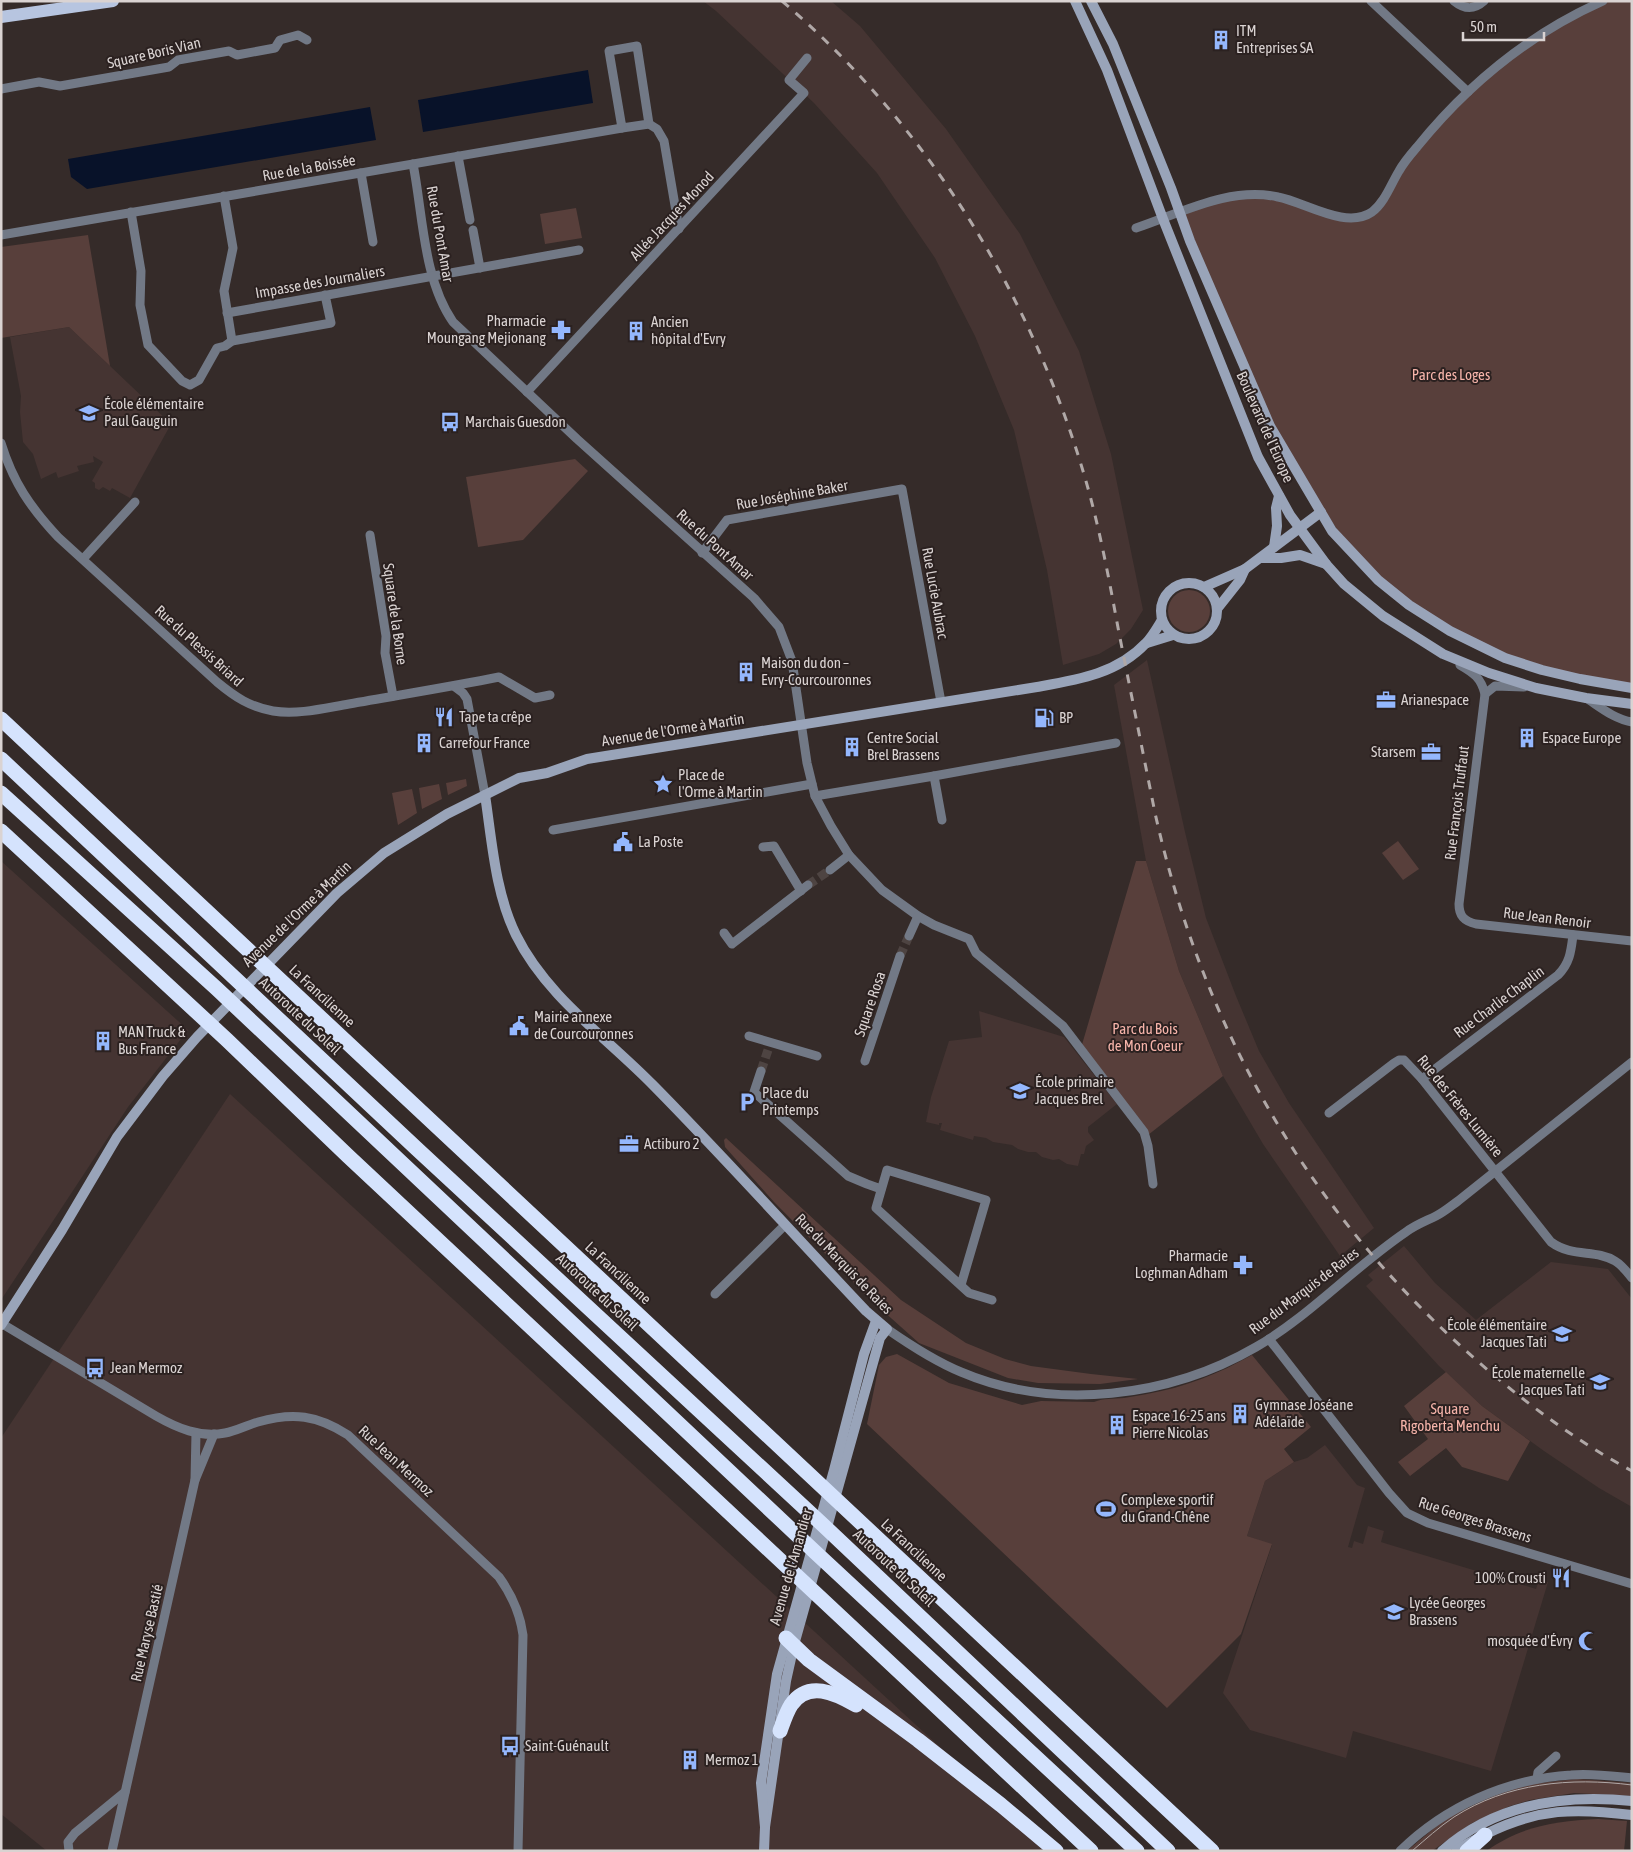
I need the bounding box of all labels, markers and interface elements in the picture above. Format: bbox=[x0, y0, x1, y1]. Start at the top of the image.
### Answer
scale bar bbox=[1463, 10, 1544, 42]
text: 50 m bbox=[1470, 18, 1497, 35]
place label: ITM Entreprises SA bbox=[1236, 22, 1314, 56]
building icon: ITM Entreprises SA bbox=[1210, 29, 1232, 51]
street label: Square Boris Vian bbox=[106, 34, 202, 72]
street label: Rue de la Boissée bbox=[261, 151, 357, 184]
street label: Allée Jacques Monod bbox=[626, 168, 717, 264]
street label: Rue du Pont Amar bbox=[424, 184, 457, 284]
street label: Impasse des Journaliers bbox=[254, 262, 386, 301]
place label: Pharmacie Moungang Mejionang bbox=[427, 312, 547, 346]
place label: Ancien hôpital d'Evry bbox=[651, 313, 726, 347]
pharmacy icon: Pharmacie Moungang Mejionang bbox=[550, 319, 572, 341]
building icon: Ancien hôpital d'Evry bbox=[625, 320, 647, 342]
park label: Parc des Loges bbox=[1412, 366, 1490, 383]
street label: Boulevard de l'Europe bbox=[1233, 369, 1298, 485]
place label: École élémentaire Paul Gauguin bbox=[104, 395, 204, 429]
school or university icon: École élémentaire Paul Gauguin bbox=[78, 402, 100, 424]
bus stop icon: Marchais Guesdon bbox=[439, 411, 461, 433]
place label: Marchais Guesdon bbox=[465, 413, 566, 430]
street label: Rue Joséphine Baker bbox=[735, 476, 850, 513]
street label: Rue du Pont Amar bbox=[673, 506, 758, 584]
street label: Rue Lucie Aubrac bbox=[919, 546, 952, 641]
street label: Square de la Borne bbox=[380, 562, 411, 666]
street label: Rue du Plessis Briard bbox=[152, 602, 247, 690]
place label: Maison du don – Evry-Courcouronnes bbox=[761, 654, 871, 688]
building icon: Maison du don – Evry-Courcouronnes bbox=[735, 661, 757, 683]
office icon: Arianespace bbox=[1375, 689, 1397, 711]
place label: Arianespace bbox=[1401, 691, 1469, 708]
restaurant icon: Tape ta crêpe bbox=[433, 706, 455, 728]
fuel station icon: BP bbox=[1033, 707, 1055, 729]
place label: Tape ta crêpe bbox=[459, 708, 532, 725]
place label: BP bbox=[1059, 709, 1073, 726]
street label: Avenue de l'Orme à Martin bbox=[600, 710, 745, 749]
building icon: Espace Europe bbox=[1516, 727, 1538, 749]
place label: Centre Social Brel Brassens bbox=[867, 729, 940, 763]
place label: Espace Europe bbox=[1542, 729, 1621, 746]
building icon: Carrefour France bbox=[413, 732, 435, 754]
place label: Carrefour France bbox=[439, 734, 530, 751]
building icon: Centre Social Brel Brassens bbox=[841, 736, 863, 758]
office icon: Starsem bbox=[1420, 741, 1442, 763]
place label: Starsem bbox=[1371, 743, 1416, 760]
street label: Rue François Truffaut bbox=[1441, 745, 1472, 861]
place label: Place de l'Orme à Martin bbox=[678, 766, 763, 800]
place icon: Place de l'Orme à Martin bbox=[652, 773, 674, 795]
public building icon: La Poste bbox=[612, 831, 634, 853]
place label: La Poste bbox=[638, 833, 684, 850]
street label: Avenue de l'Orme à Martin bbox=[239, 857, 354, 970]
street label: Rue Jean Renoir bbox=[1502, 904, 1592, 931]
street label: La Francilienne bbox=[286, 961, 359, 1030]
street label: Rue Charlie Chaplin bbox=[1450, 962, 1547, 1041]
street label: Square Rosa bbox=[850, 969, 889, 1039]
street label: Autoroute du Soleil bbox=[256, 973, 345, 1058]
place label: Mairie annexe de Courcouronnes bbox=[534, 1008, 633, 1042]
public building icon: Mairie annexe de Courcouronnes bbox=[508, 1015, 530, 1037]
park label: Parc du Bois de Mon Coeur bbox=[1108, 1020, 1183, 1054]
place label: MAN Truck & Bus France bbox=[118, 1023, 186, 1057]
building icon: MAN Truck & Bus France bbox=[92, 1030, 114, 1052]
street label: Rue des Frères Lumière bbox=[1414, 1051, 1507, 1160]
place label: École primaire Jacques Brel bbox=[1035, 1073, 1114, 1107]
school or university icon: École primaire Jacques Brel bbox=[1009, 1080, 1031, 1102]
place label: Place du Printemps bbox=[762, 1084, 819, 1118]
parking icon: Place du Printemps bbox=[736, 1091, 758, 1113]
office icon: Actiburo 2 bbox=[618, 1133, 640, 1155]
place label: Actiburo 2 bbox=[644, 1135, 700, 1152]
street label: Rue du Marquis de Raies bbox=[792, 1210, 897, 1317]
street label: La Francilienne bbox=[582, 1238, 655, 1307]
street label: Rue du Marquis de Raies bbox=[1246, 1244, 1362, 1337]
place label: Pharmacie Loghman Adham bbox=[1135, 1247, 1228, 1281]
street label: Autoroute du Soleil bbox=[553, 1249, 642, 1334]
pharmacy icon: Pharmacie Loghman Adham bbox=[1232, 1254, 1254, 1276]
place label: École élémentaire Jacques Tati bbox=[1447, 1316, 1547, 1350]
school or university icon: École élémentaire Jacques Tati bbox=[1551, 1323, 1573, 1345]
bus stop icon: Jean Mermoz bbox=[84, 1357, 106, 1379]
place label: Jean Mermoz bbox=[110, 1359, 183, 1376]
place label: École maternelle Jacques Tati bbox=[1491, 1364, 1585, 1398]
school or university icon: École maternelle Jacques Tati bbox=[1589, 1371, 1611, 1393]
place label: Gymnase Joséane Adélaïde bbox=[1255, 1396, 1354, 1430]
park label: Square Rigoberta Menchu bbox=[1400, 1400, 1500, 1434]
building icon: Gymnase Joséane Adélaïde bbox=[1229, 1403, 1251, 1425]
place label: Espace 16-25 ans Pierre Nicolas bbox=[1132, 1407, 1226, 1441]
building icon: Espace 16-25 ans Pierre Nicolas bbox=[1106, 1414, 1128, 1436]
street label: Rue Jean Mermoz bbox=[355, 1422, 438, 1500]
place label: Complexe sportif du Grand-Chêne bbox=[1121, 1491, 1214, 1525]
street label: Rue Georges Brassens bbox=[1417, 1493, 1534, 1546]
sports icon: Complexe sportif du Grand-Chêne bbox=[1095, 1498, 1117, 1520]
street label: Avenue de l'Amandier bbox=[766, 1506, 815, 1627]
street label: La Francilienne bbox=[878, 1515, 951, 1584]
street label: Autoroute du Soleil bbox=[850, 1525, 939, 1610]
restaurant icon: 100% Crousti bbox=[1550, 1567, 1572, 1589]
place label: 100% Crousti bbox=[1475, 1569, 1546, 1586]
street label: Rue Maryse Bastié bbox=[127, 1582, 166, 1683]
place label: Lycée Georges Brassens bbox=[1409, 1594, 1486, 1628]
school or university icon: Lycée Georges Brassens bbox=[1383, 1601, 1405, 1623]
mosque icon: mosquée d'Évry bbox=[1577, 1630, 1599, 1652]
place label: mosquée d'Évry bbox=[1487, 1632, 1573, 1649]
bus stop icon: Saint-Guénault bbox=[499, 1735, 521, 1757]
place label: Saint-Guénault bbox=[525, 1737, 609, 1754]
building icon: Mermoz 1 bbox=[679, 1749, 701, 1771]
place label: Mermoz 1 bbox=[705, 1751, 759, 1768]

